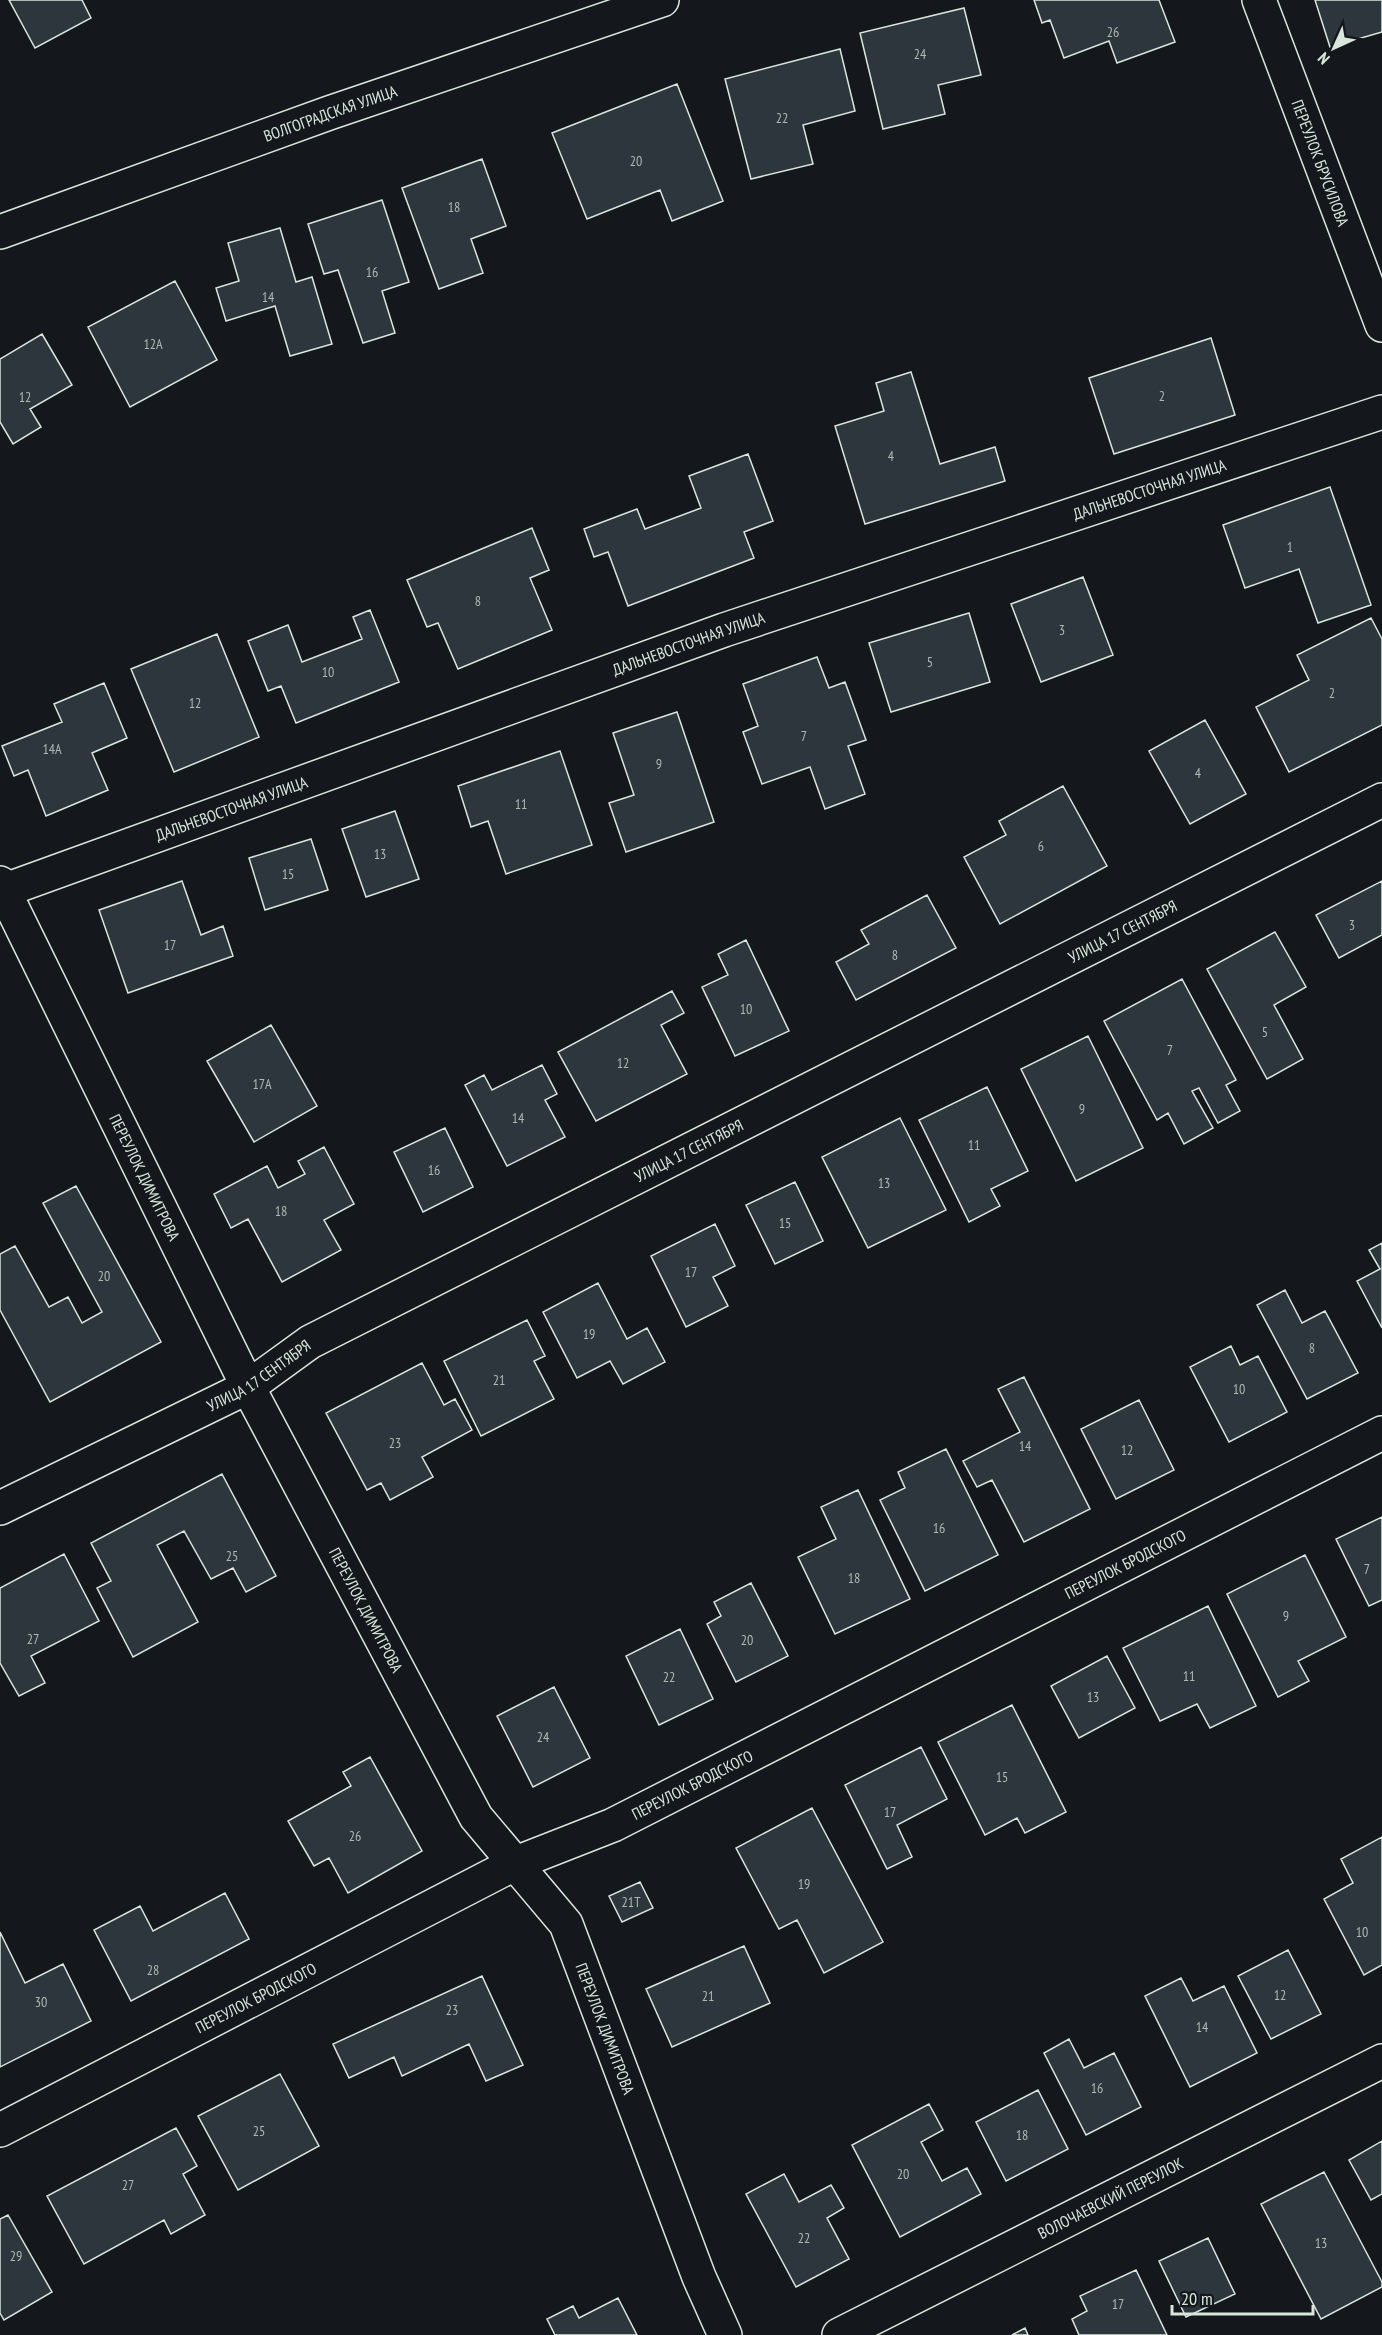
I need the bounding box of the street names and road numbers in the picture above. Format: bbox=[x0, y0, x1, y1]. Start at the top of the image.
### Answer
street label: ВОЛГОГРАДСКАЯ УЛИЦА bbox=[261, 81, 400, 146]
street label: ПЕРЕУЛОК БРУСИЛОВА bbox=[1288, 97, 1354, 229]
street label: ДАЛЬНЕВОСТОЧНАЯ УЛИЦА bbox=[1070, 454, 1229, 524]
street label: ДАЛЬНЕВОСТОЧНАЯ УЛИЦА bbox=[610, 607, 768, 680]
street label: ДАЛЬНЕВОСТОЧНАЯ УЛИЦА bbox=[153, 772, 310, 845]
street label: УЛИЦА 17 СЕНТЯБРЯ bbox=[1065, 895, 1180, 967]
street label: ПЕРЕУЛОК ДИМИТРОВА bbox=[105, 1111, 185, 1244]
street label: УЛИЦА 17 СЕНТЯБРЯ bbox=[631, 1115, 747, 1186]
street label: УЛИЦА 17 СЕНТЯБРЯ bbox=[204, 1335, 314, 1416]
street label: ПЕРЕУЛОК БРОДСКОГО bbox=[1061, 1525, 1189, 1603]
street label: ПЕРЕУЛОК ДИМИТРОВА bbox=[325, 1544, 408, 1676]
street label: ПЕРЕУЛОК БРОДСКОГО bbox=[628, 1745, 756, 1824]
street label: ПЕРЕУЛОК БРОДСКОГО bbox=[192, 1958, 320, 2037]
street label: ПЕРЕУЛОК ДИМИТРОВА bbox=[572, 1960, 639, 2097]
street label: ВОЛОЧАЕВСКИЙ ПЕРЕУЛОК bbox=[1034, 2153, 1187, 2243]

